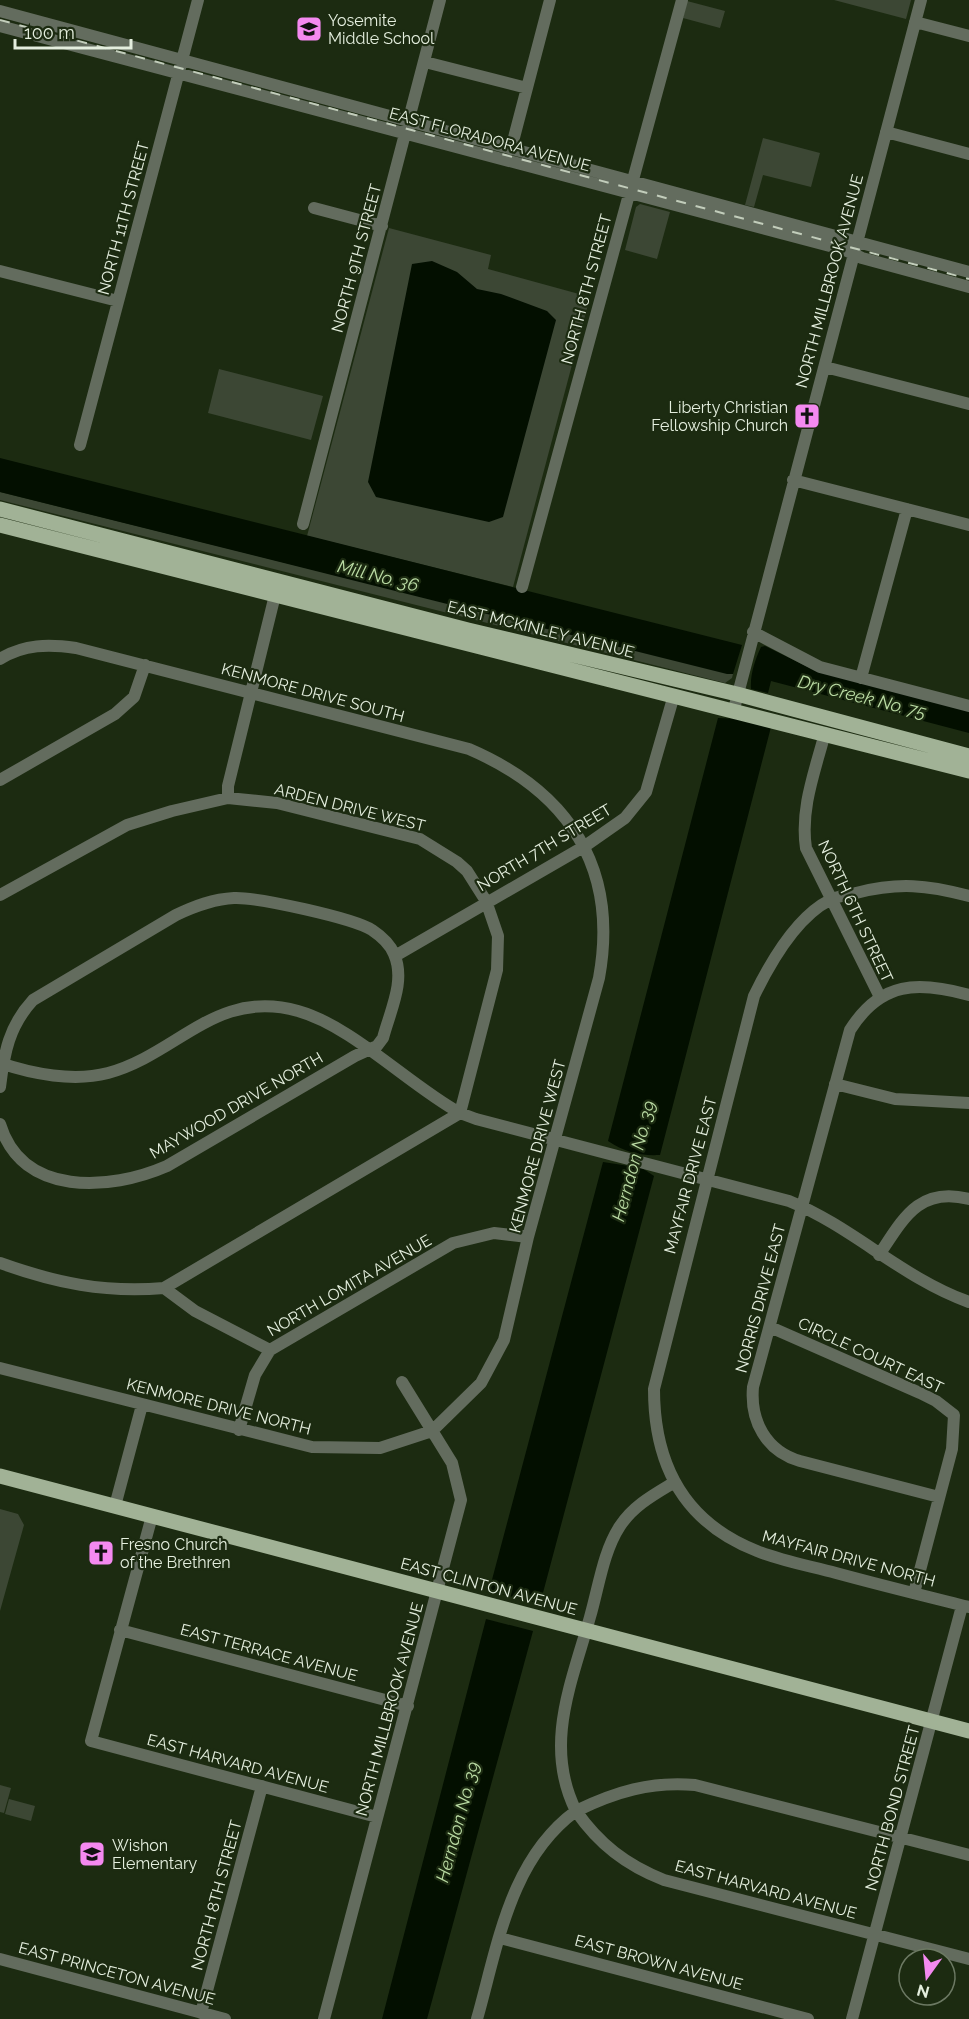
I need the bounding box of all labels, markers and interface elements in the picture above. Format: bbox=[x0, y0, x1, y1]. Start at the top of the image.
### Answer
place label: Yosemite Middle School bbox=[328, 11, 435, 48]
scale bar bbox=[15, 12, 130, 50]
school or university icon: Yosemite Middle School bbox=[294, 14, 324, 44]
text: 100 m bbox=[24, 22, 75, 43]
street label: EAST FLORADORA AVENUE bbox=[387, 103, 593, 176]
street label: NORTH 11TH STREET bbox=[94, 139, 153, 297]
street label: NORTH MILLBROOK AVENUE bbox=[792, 172, 867, 390]
street label: NORTH 9TH STREET bbox=[327, 181, 386, 335]
street label: NORTH 8TH STREET bbox=[557, 212, 616, 366]
place label: Liberty Christian Fellowship Church bbox=[651, 398, 788, 435]
church icon: Liberty Christian Fellowship Church bbox=[792, 401, 822, 431]
water label: Mill No. 36 bbox=[335, 555, 421, 596]
street label: EAST MCKINLEY AVENUE bbox=[445, 597, 637, 662]
street label: KENMORE DRIVE SOUTH bbox=[219, 659, 406, 726]
water label: Dry Creek No. 75 bbox=[796, 670, 929, 723]
street label: ARDEN DRIVE WEST bbox=[273, 780, 427, 835]
street label: NORTH 7TH STREET bbox=[474, 800, 615, 895]
street label: NORTH 6TH STREET bbox=[814, 837, 897, 986]
street label: MAYWOOD DRIVE NORTH bbox=[146, 1048, 326, 1163]
street label: KENMORE DRIVE WEST bbox=[505, 1057, 570, 1235]
street label: MAYFAIR DRIVE EAST bbox=[660, 1094, 721, 1256]
water label: Herndon No. 39 bbox=[607, 1098, 660, 1224]
street label: NORRIS DRIVE EAST bbox=[731, 1221, 790, 1375]
street label: NORTH LOMITA AVENUE bbox=[264, 1230, 435, 1340]
street label: CIRCLE COURT EAST bbox=[795, 1313, 947, 1398]
street label: KENMORE DRIVE NORTH bbox=[125, 1374, 313, 1439]
street label: MAYFAIR DRIVE NORTH bbox=[760, 1526, 938, 1591]
place label: Fresno Church of the Brethren bbox=[120, 1535, 231, 1572]
church icon: Fresno Church of the Brethren bbox=[86, 1538, 116, 1568]
street label: EAST CLINTON AVENUE bbox=[398, 1554, 579, 1619]
street label: NORTH MILLBROOK AVENUE bbox=[352, 1600, 427, 1818]
street label: EAST TERRACE AVENUE bbox=[178, 1620, 360, 1685]
street label: NORTH BOND STREET bbox=[861, 1723, 924, 1893]
street label: EAST HARVARD AVENUE bbox=[145, 1730, 331, 1797]
water label: Herndon No. 39 bbox=[431, 1759, 484, 1885]
street label: NORTH 8TH STREET bbox=[187, 1818, 246, 1972]
place label: Wishon Elementary bbox=[112, 1836, 198, 1873]
school or university icon: Wishon Elementary bbox=[77, 1839, 107, 1869]
street label: EAST HARVARD AVENUE bbox=[673, 1856, 859, 1923]
street label: EAST BROWN AVENUE bbox=[573, 1931, 745, 1994]
street label: EAST PRINCETON AVENUE bbox=[16, 1938, 218, 2009]
north arrow bbox=[897, 1947, 957, 2007]
text: N bbox=[915, 1980, 932, 2002]

